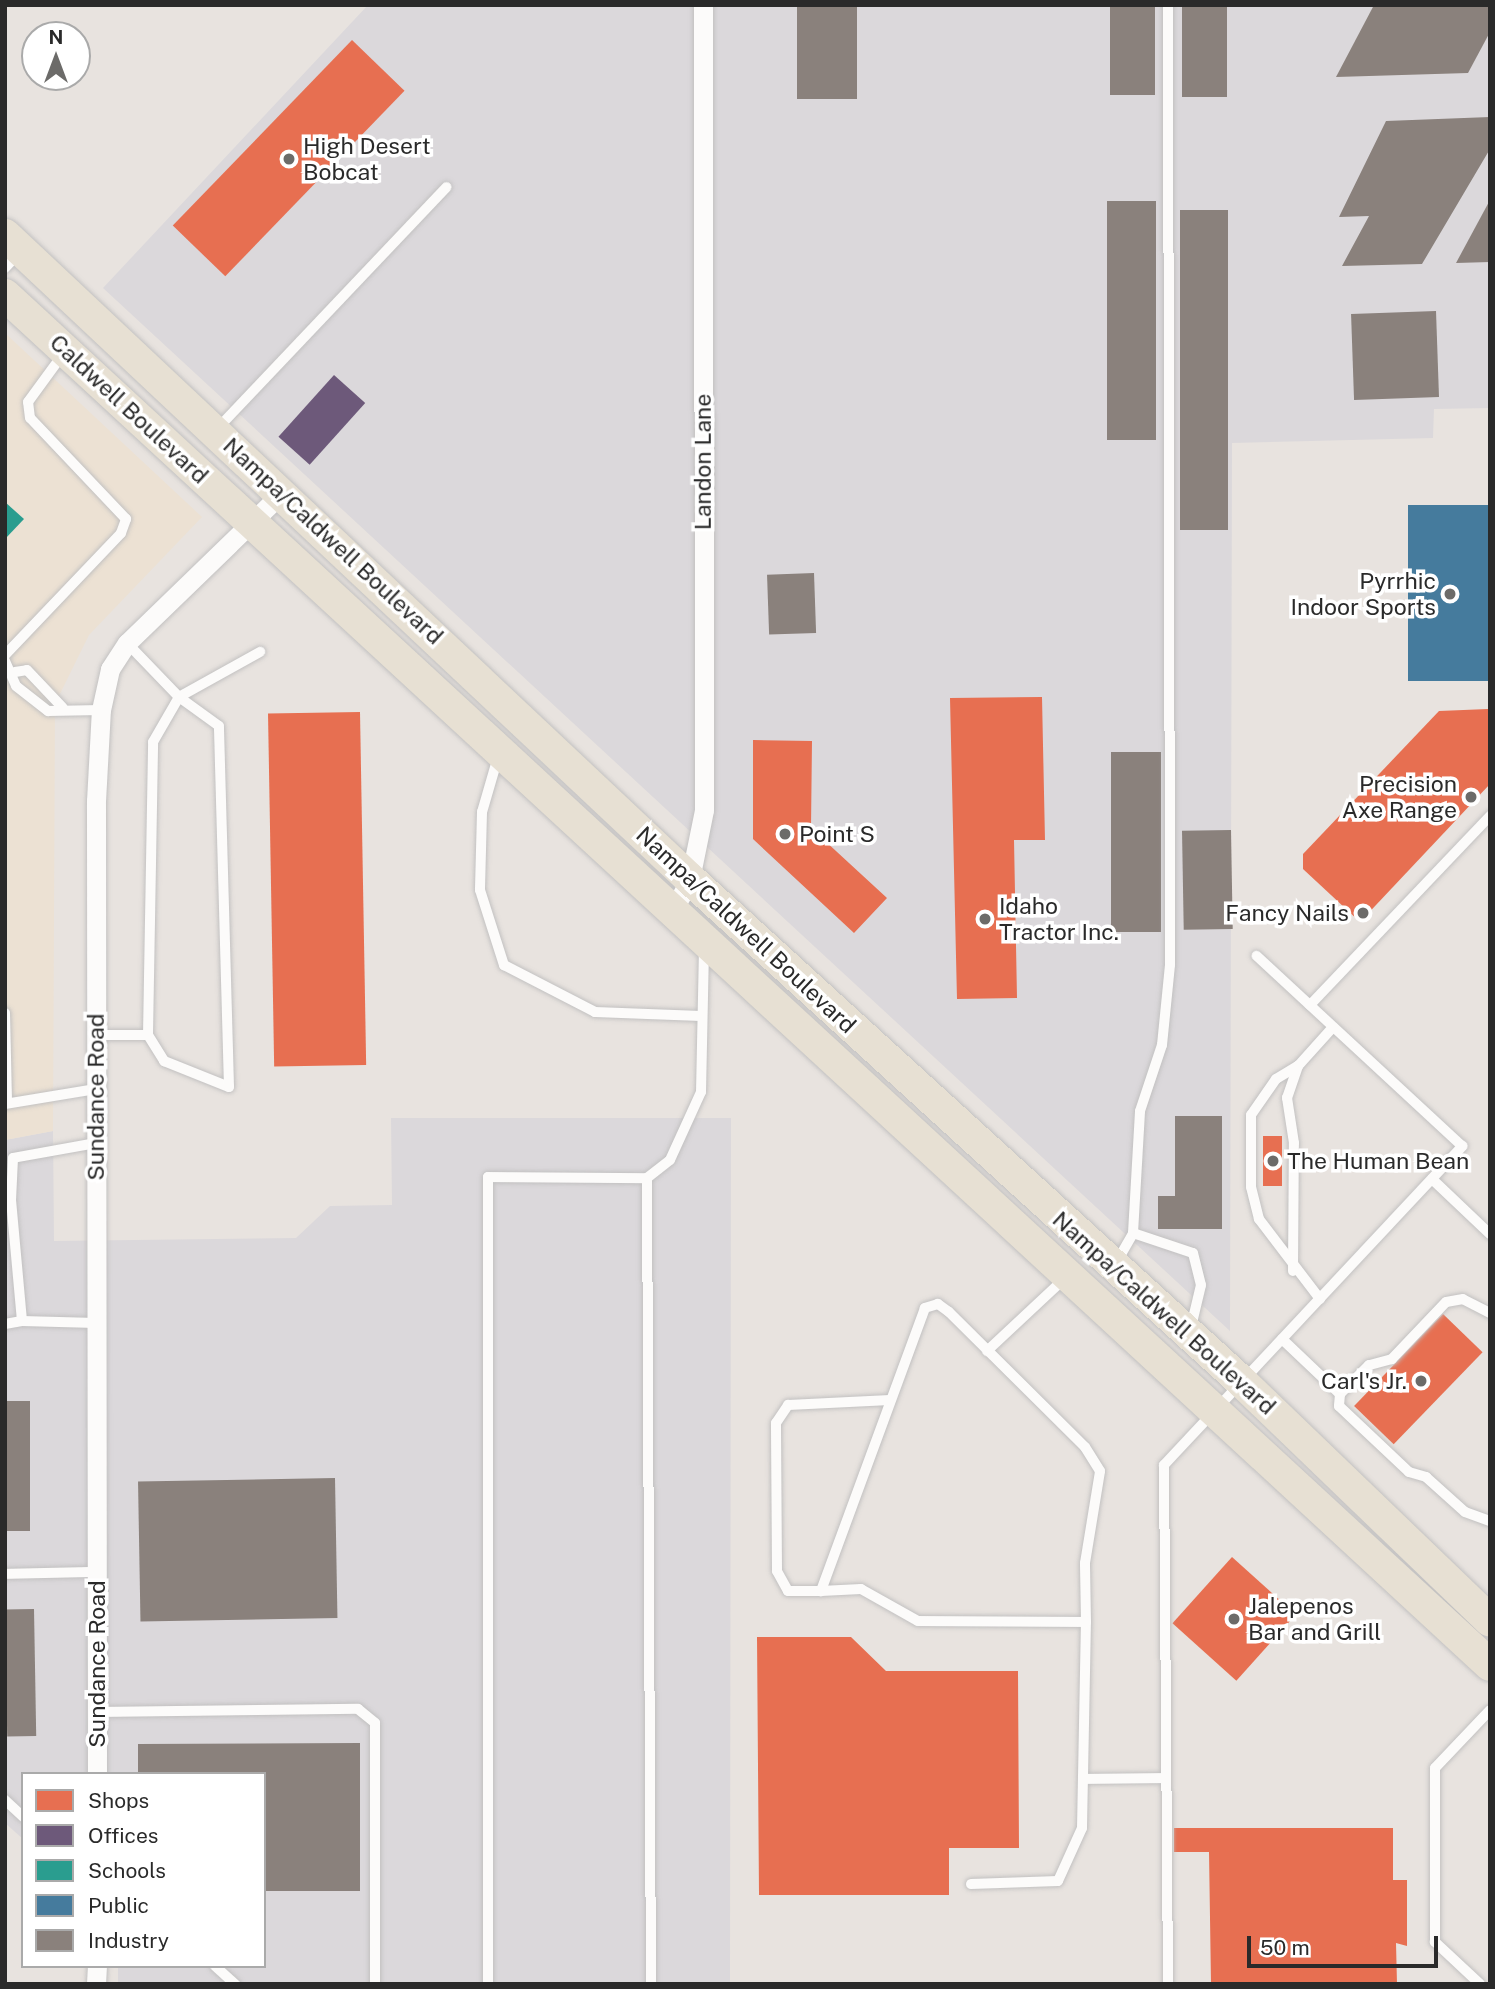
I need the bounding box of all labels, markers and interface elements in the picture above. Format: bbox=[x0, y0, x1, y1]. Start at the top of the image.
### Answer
north arrow bbox=[21, 21, 91, 91]
text: N bbox=[49, 26, 63, 48]
place label: High Desert Bobcat bbox=[303, 132, 431, 186]
marker: High Desert Bobcat bbox=[281, 151, 297, 167]
street label: Caldwell Boulevard bbox=[44, 329, 214, 489]
street label: Landon Lane bbox=[689, 394, 717, 530]
street label: Nampa/Caldwell Boulevard bbox=[217, 432, 449, 650]
place label: Pyrrhic Indoor Sports bbox=[1291, 567, 1436, 621]
marker: Pyrrhic Indoor Sports bbox=[1442, 586, 1458, 602]
place label: Precision Axe Range bbox=[1342, 770, 1457, 824]
marker: Precision Axe Range bbox=[1463, 789, 1479, 805]
place label: Point S bbox=[799, 820, 875, 848]
street label: Nampa/Caldwell Boulevard bbox=[630, 821, 862, 1039]
marker: Point S bbox=[777, 826, 793, 842]
place label: Idaho Tractor Inc. bbox=[999, 892, 1119, 946]
place label: Fancy Nails bbox=[1225, 899, 1349, 927]
marker: Fancy Nails bbox=[1355, 905, 1371, 921]
marker: Idaho Tractor Inc. bbox=[977, 911, 993, 927]
street label: Sundance Road bbox=[82, 1013, 110, 1181]
place label: The Human Bean bbox=[1287, 1147, 1469, 1175]
marker: The Human Bean bbox=[1265, 1153, 1281, 1169]
street label: Nampa/Caldwell Boulevard bbox=[1047, 1206, 1281, 1420]
place label: Carl's Jr. bbox=[1321, 1367, 1407, 1395]
marker: Carl's Jr. bbox=[1413, 1373, 1429, 1389]
street label: Sundance Road bbox=[83, 1580, 111, 1748]
place label: Jalepenos Bar and Grill bbox=[1248, 1592, 1381, 1646]
marker: Jalepenos Bar and Grill bbox=[1226, 1611, 1242, 1627]
legend bbox=[21, 1772, 266, 1968]
text: Shops bbox=[88, 1788, 149, 1813]
text: Offices bbox=[88, 1823, 158, 1848]
text: Schools bbox=[88, 1858, 166, 1883]
text: Public bbox=[88, 1893, 149, 1918]
scale bar bbox=[1250, 1923, 1441, 1967]
text: Industry bbox=[88, 1928, 169, 1953]
text: 50 m bbox=[1260, 1935, 1310, 1960]

